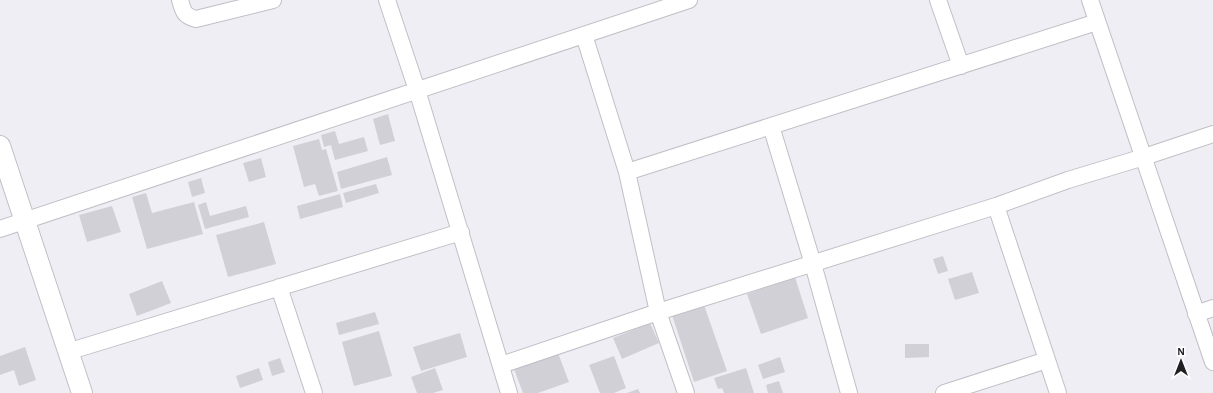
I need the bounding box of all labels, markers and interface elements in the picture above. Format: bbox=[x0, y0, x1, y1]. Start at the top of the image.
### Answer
north arrow bbox=[1161, 341, 1201, 381]
text: N bbox=[1177, 346, 1185, 357]

